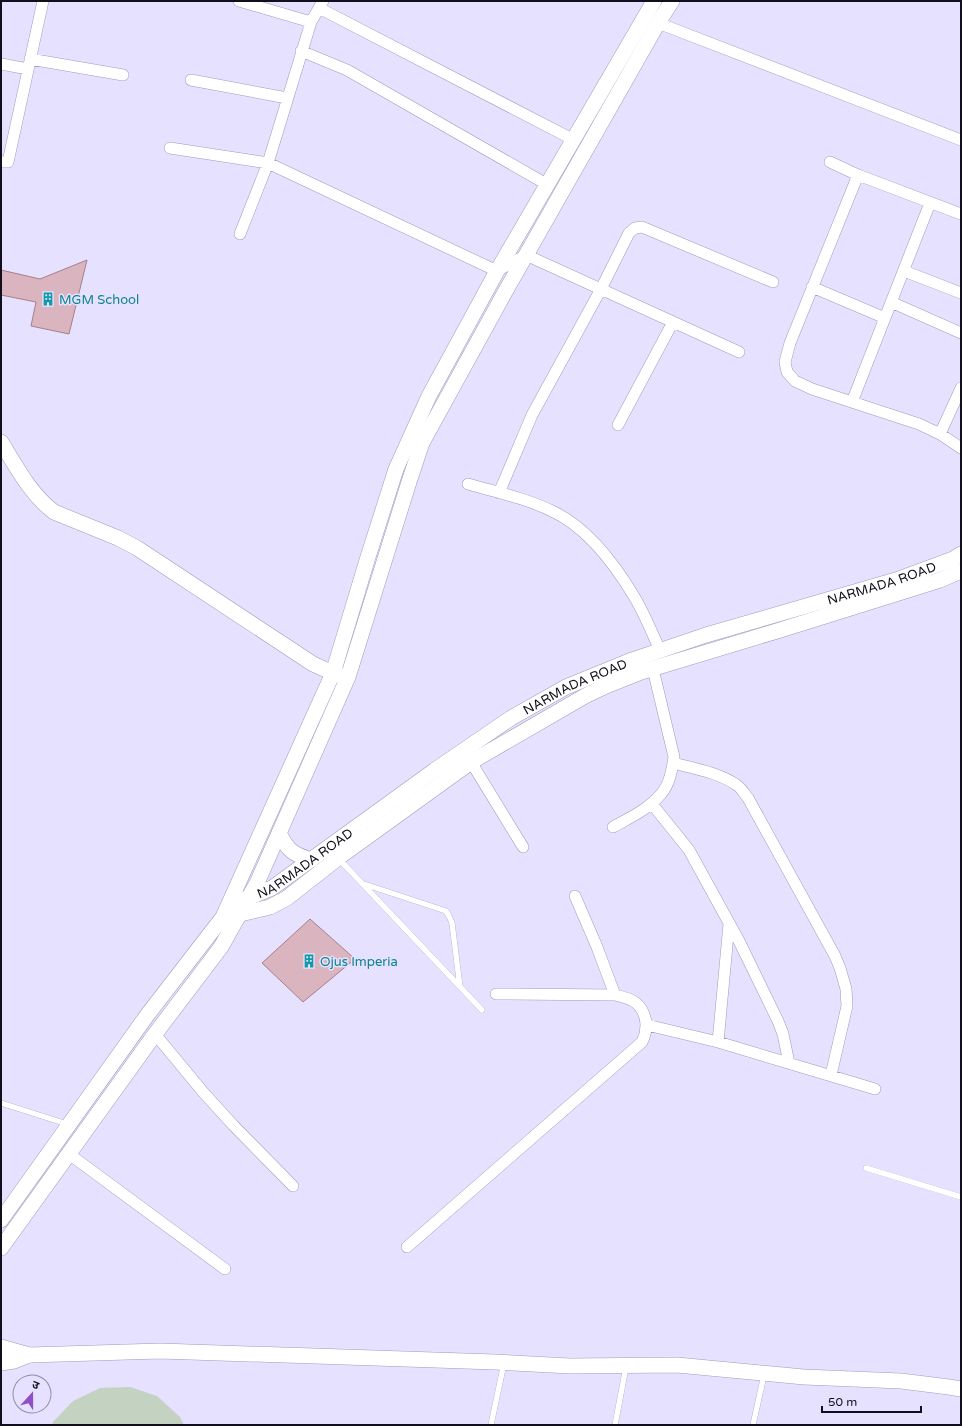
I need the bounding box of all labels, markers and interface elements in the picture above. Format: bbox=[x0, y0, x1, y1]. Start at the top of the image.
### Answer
building icon: MGM School bbox=[40, 291, 56, 307]
place label: MGM School bbox=[59, 292, 139, 308]
street label: NARMADA ROAD bbox=[825, 559, 939, 609]
street label: NARMADA ROAD bbox=[520, 656, 630, 719]
street label: NARMADA ROAD bbox=[255, 825, 357, 902]
building icon: Ojus Imperia bbox=[301, 953, 317, 969]
place label: Ojus Imperia bbox=[320, 954, 398, 970]
north arrow bbox=[12, 1374, 52, 1414]
text: उ bbox=[30, 1378, 41, 1393]
scale bar bbox=[822, 1388, 921, 1414]
text: 50 m bbox=[828, 1395, 857, 1409]

